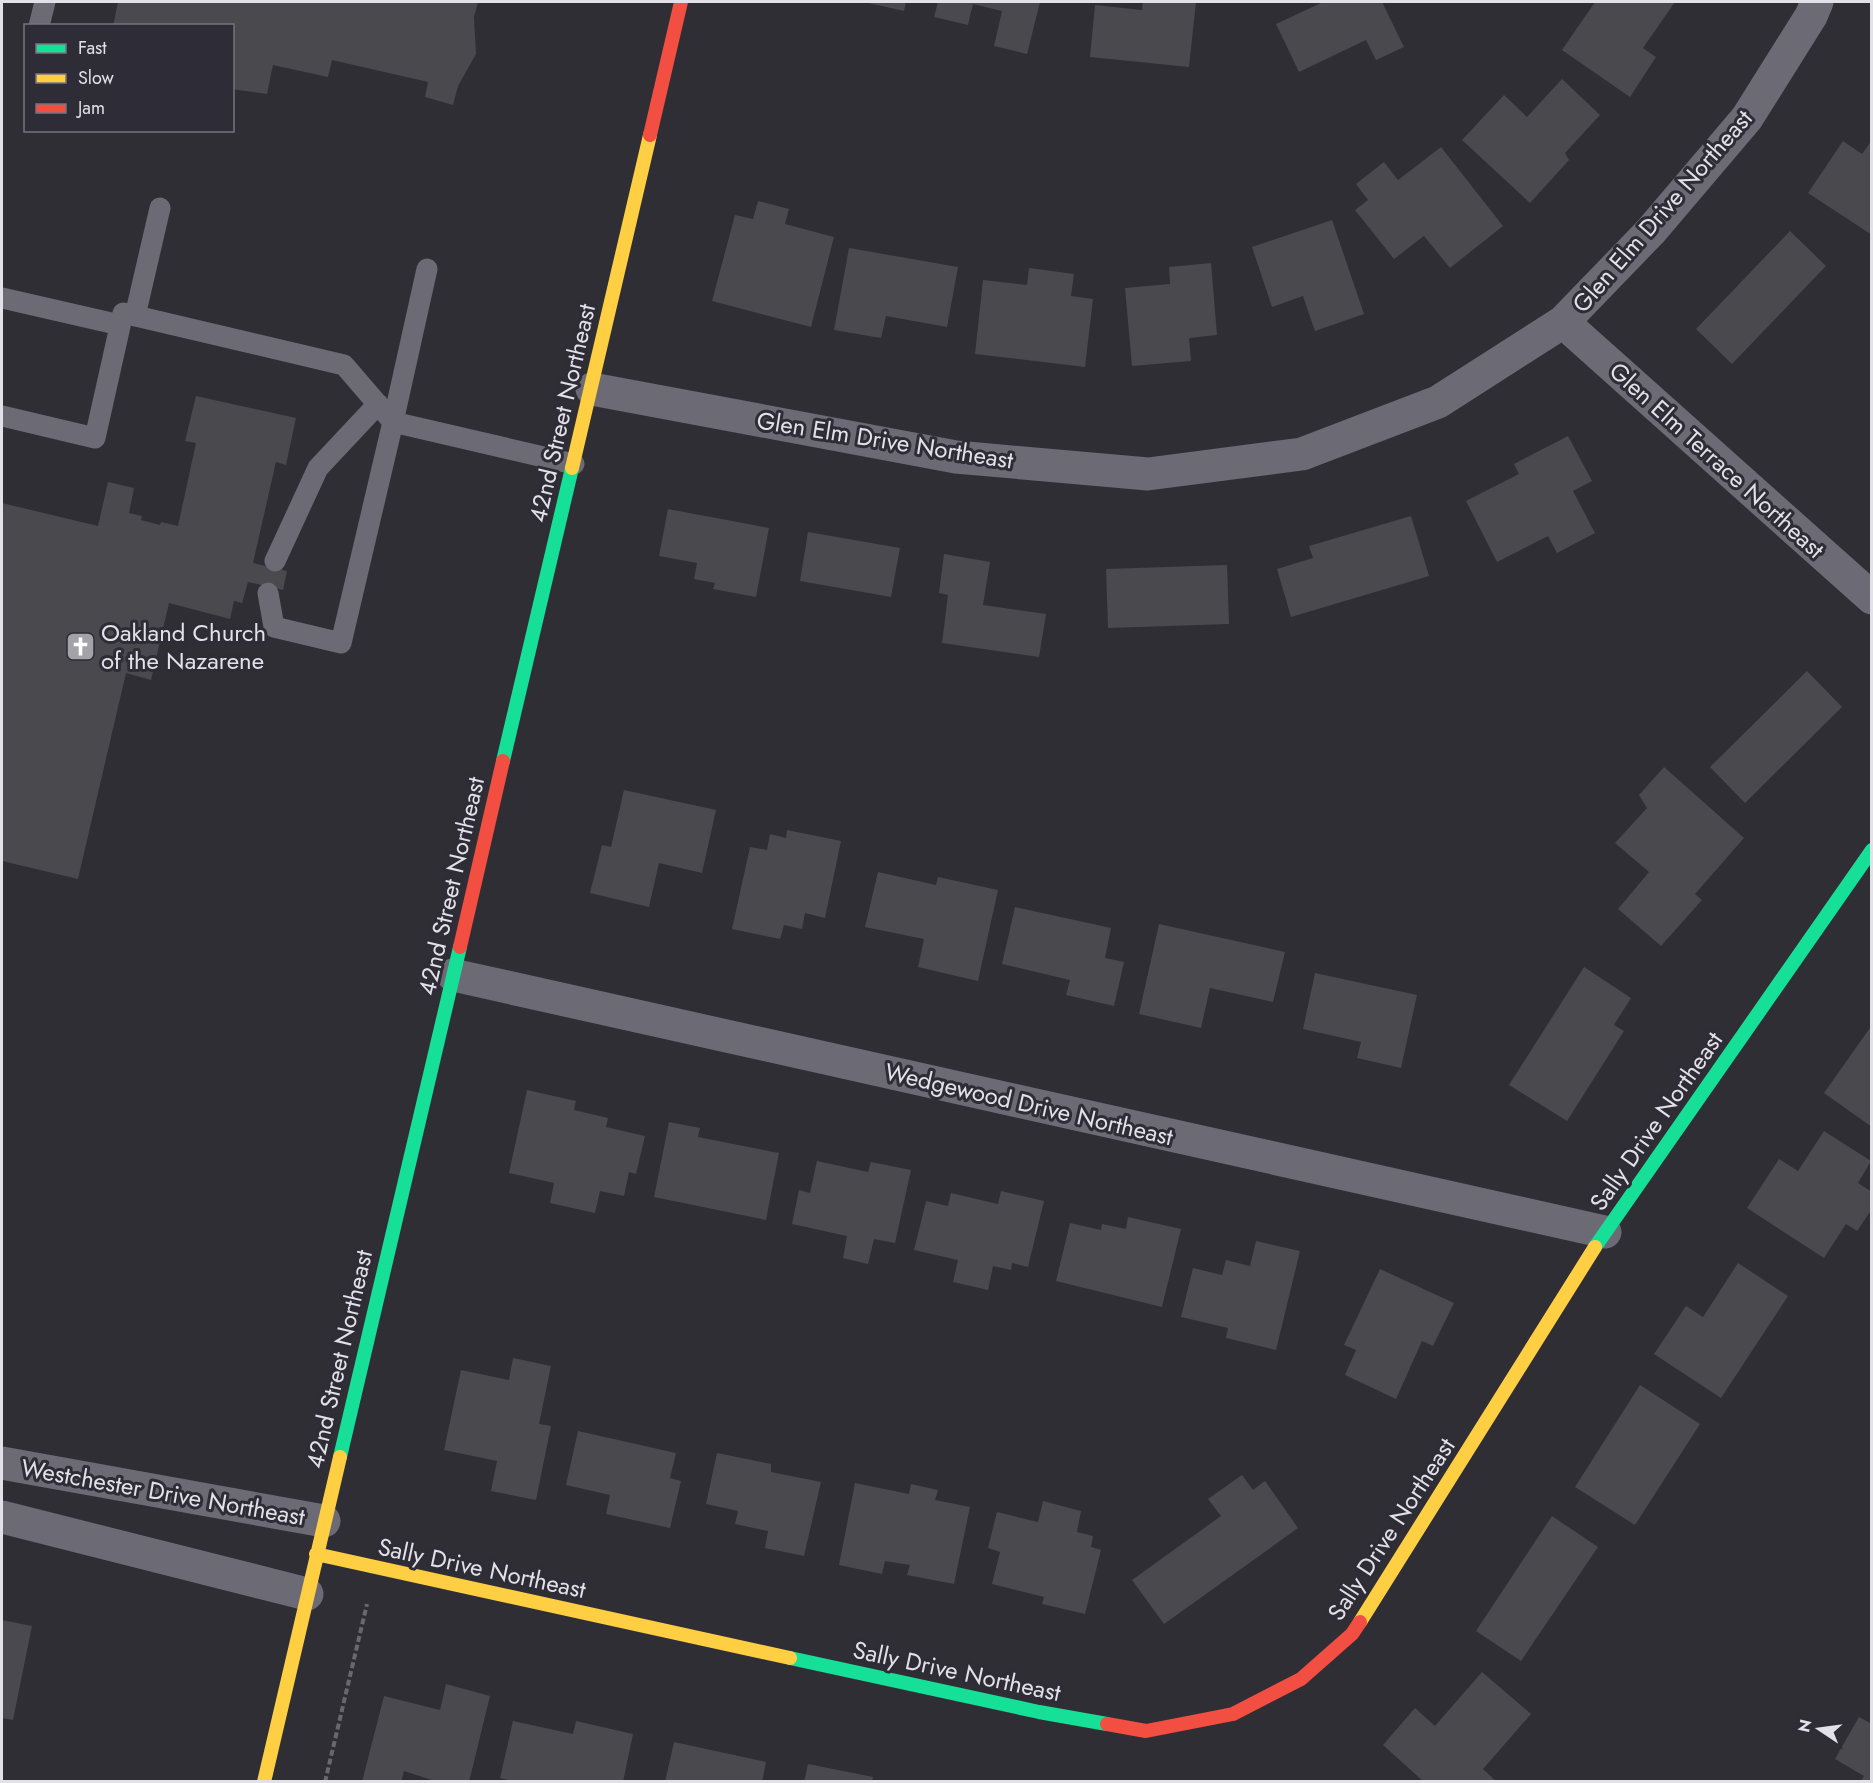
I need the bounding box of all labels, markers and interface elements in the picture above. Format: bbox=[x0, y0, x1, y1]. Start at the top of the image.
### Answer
legend bbox=[24, 24, 234, 132]
text: Fast bbox=[78, 35, 107, 61]
text: Slow bbox=[78, 65, 115, 91]
text: Jam bbox=[76, 95, 105, 121]
street label: Glen Elm Drive Northeast bbox=[1564, 102, 1760, 320]
street label: 42nd Street Northeast bbox=[520, 300, 604, 526]
street label: Glen Elm Terrace Northeast bbox=[1602, 354, 1832, 566]
street label: Glen Elm Drive Northeast bbox=[754, 402, 1016, 478]
place label: Oakland Church of the Nazarene bbox=[101, 615, 266, 678]
church icon: Oakland Church of the Nazarene bbox=[64, 630, 96, 662]
street label: 42nd Street Northeast bbox=[409, 773, 493, 999]
street label: Sally Drive Northeast bbox=[1581, 1024, 1731, 1218]
street label: Wedgewood Drive Northeast bbox=[881, 1054, 1177, 1154]
street label: 42nd Street Northeast bbox=[297, 1246, 381, 1472]
street label: Sally Drive Northeast bbox=[1319, 1431, 1463, 1627]
street label: Westchester Drive Northeast bbox=[18, 1450, 308, 1534]
street label: Sally Drive Northeast bbox=[375, 1529, 589, 1607]
street label: Sally Drive Northeast bbox=[850, 1632, 1064, 1710]
north arrow bbox=[1789, 1699, 1849, 1759]
text: N bbox=[1792, 1717, 1818, 1735]

